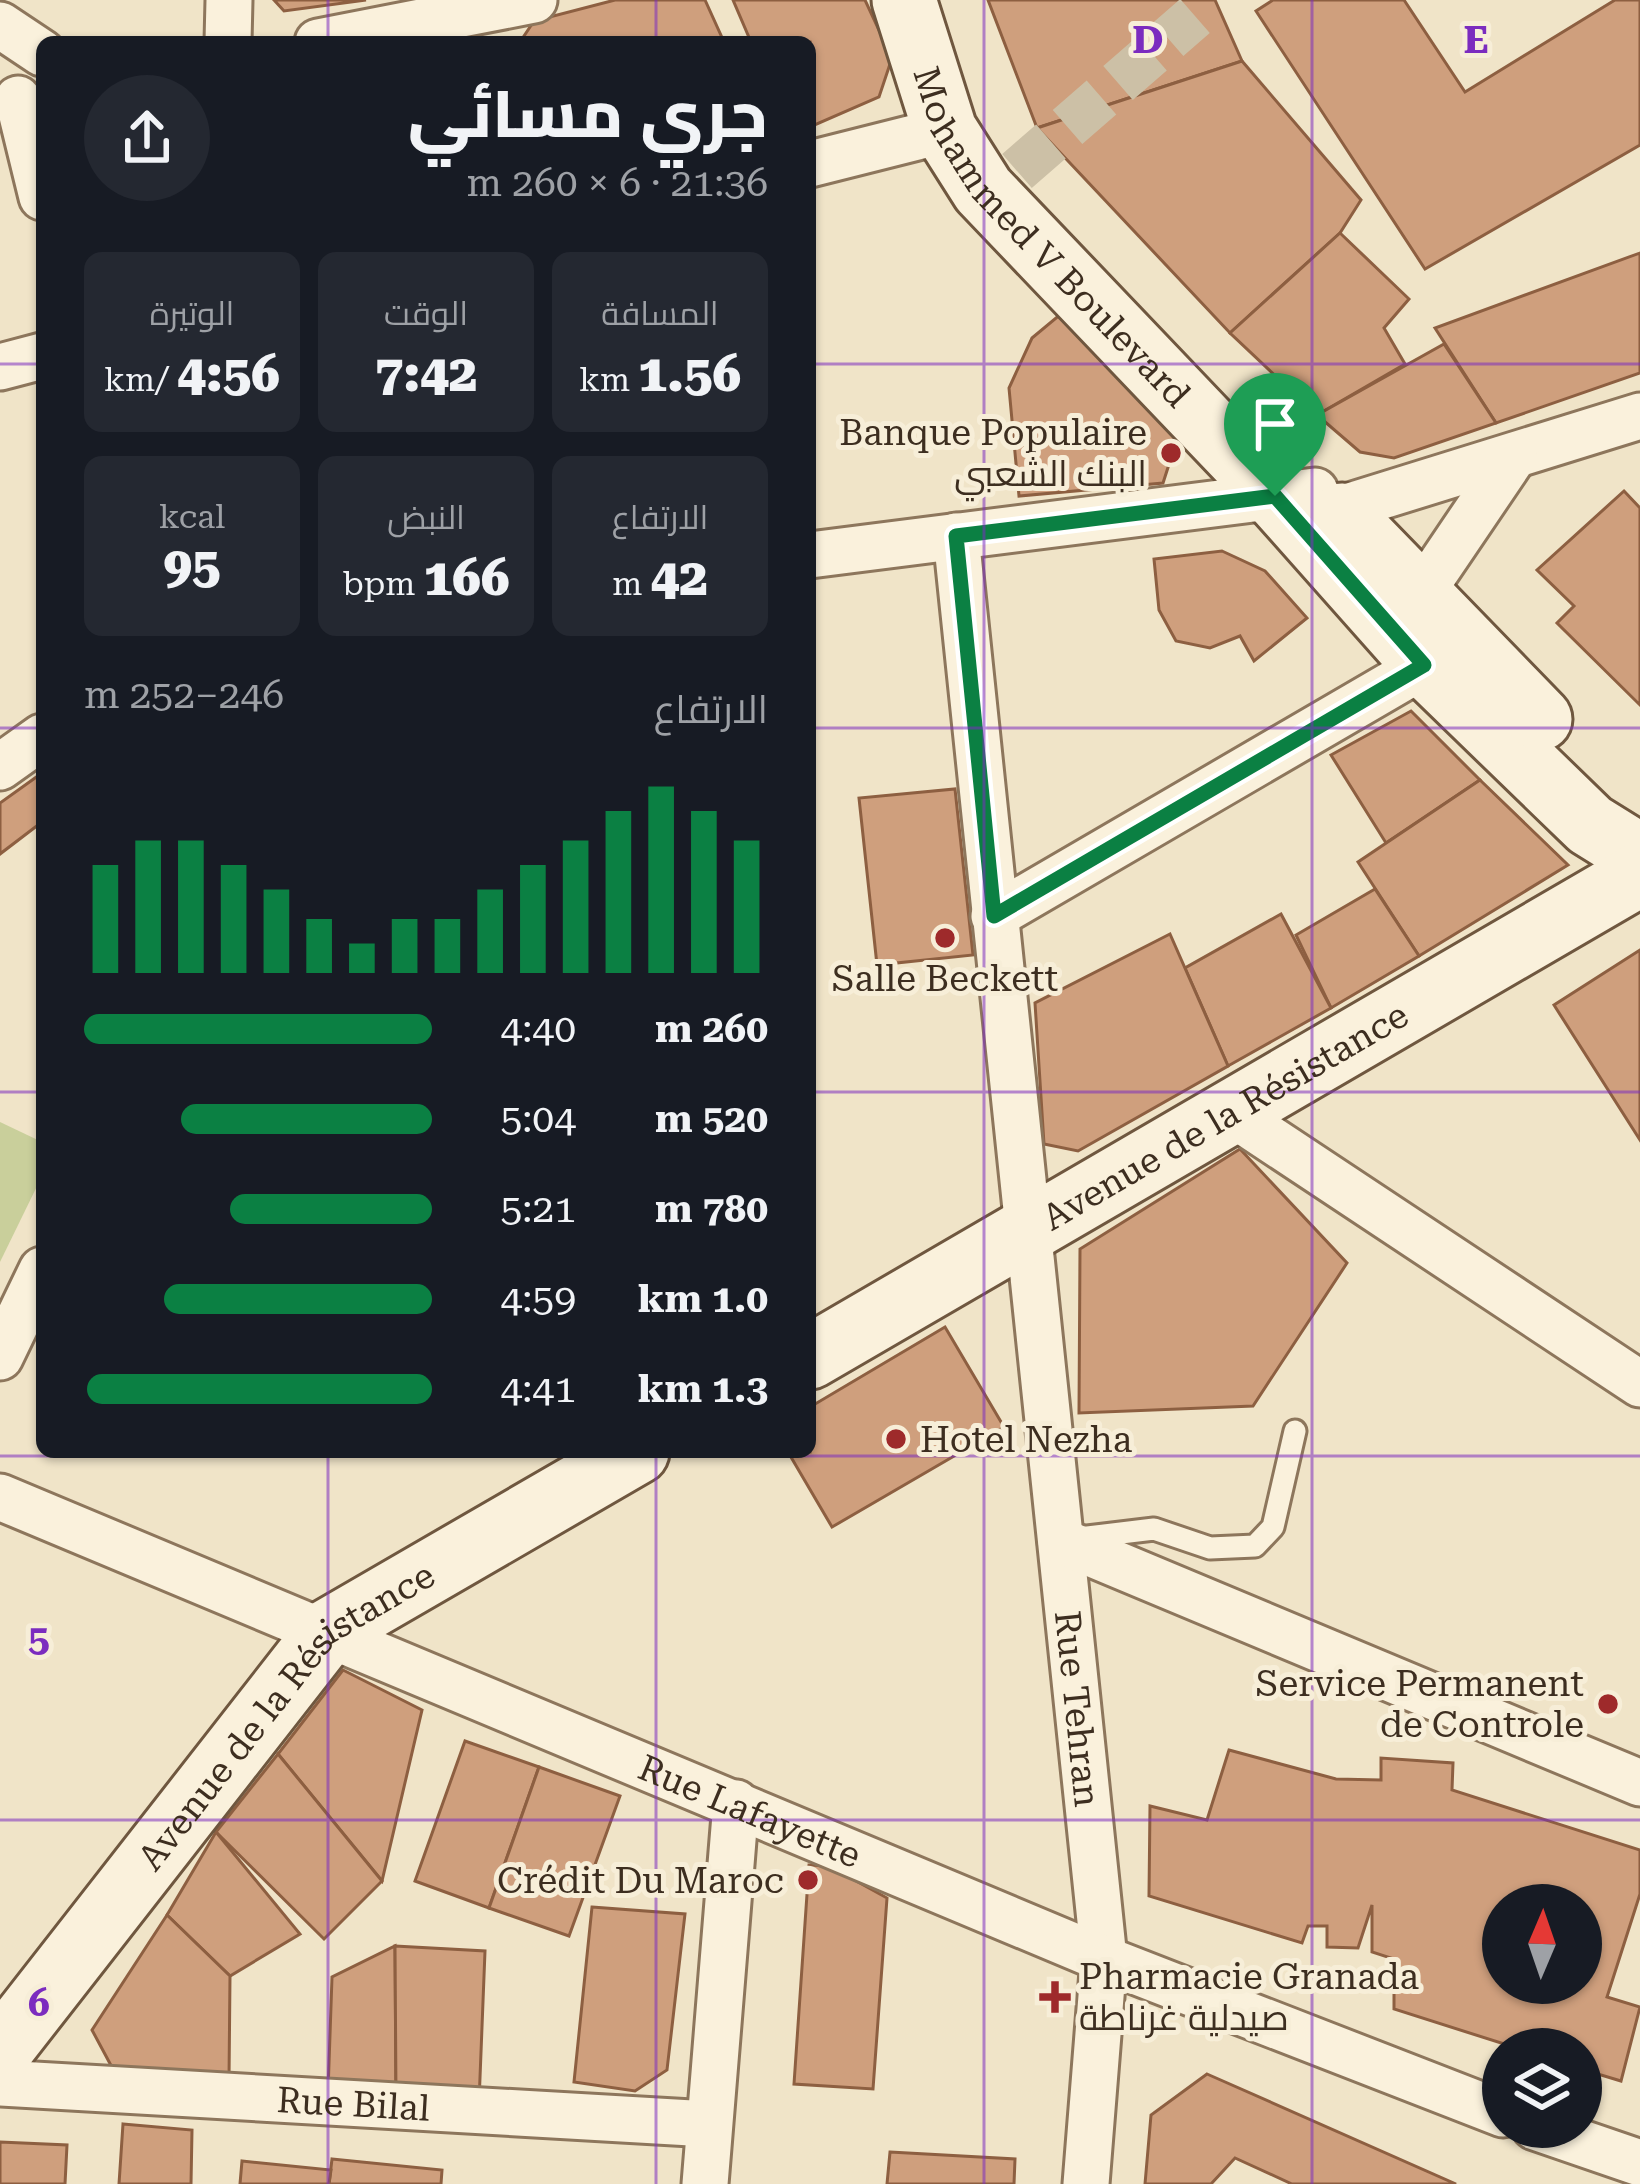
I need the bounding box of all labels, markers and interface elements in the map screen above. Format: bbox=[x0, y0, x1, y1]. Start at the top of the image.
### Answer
text: D bbox=[1132, 17, 1164, 63]
text: E bbox=[1463, 17, 1489, 63]
street label: Mohammed V Boulevard bbox=[904, 62, 1199, 416]
button: share bbox=[84, 75, 210, 201]
text: جري مسائي bbox=[408, 76, 768, 153]
text: 21:36 · 6 × 260 m bbox=[467, 160, 768, 206]
text: الوتيرة bbox=[150, 294, 234, 333]
text: الوقت bbox=[384, 294, 468, 333]
text: المسافة bbox=[601, 294, 719, 333]
text: 4:56 bbox=[177, 344, 280, 403]
text: 7:42 bbox=[375, 344, 477, 403]
text: 1.56 bbox=[638, 344, 741, 403]
text: /km bbox=[104, 360, 177, 399]
text: km bbox=[579, 360, 638, 399]
pin bbox=[1224, 373, 1326, 496]
icon: arrive bbox=[1242, 391, 1308, 457]
place label: Banque Populaire البنك الشعبي bbox=[839, 412, 1147, 502]
marker: Banque Populaire البنك الشعبي bbox=[1158, 440, 1184, 466]
text: kcal bbox=[159, 497, 225, 536]
text: النبض bbox=[387, 498, 465, 537]
text: الارتفاع bbox=[612, 498, 708, 537]
text: 95 bbox=[163, 536, 221, 595]
text: 166 bbox=[424, 548, 510, 607]
text: 42 bbox=[651, 548, 708, 607]
text: bpm bbox=[342, 564, 424, 603]
text: m bbox=[612, 564, 651, 603]
text: 246–252 m bbox=[84, 672, 284, 718]
text: الارتفاع bbox=[654, 687, 768, 733]
marker: Salle Beckett bbox=[932, 925, 958, 951]
place label: Salle Beckett bbox=[832, 958, 1058, 1000]
street label: Avenue de la Résistance bbox=[1035, 994, 1416, 1239]
text: 4:40 bbox=[500, 1006, 576, 1052]
text: 260 m bbox=[655, 1006, 768, 1052]
text: 5:04 bbox=[500, 1096, 576, 1142]
text: 520 m bbox=[655, 1096, 768, 1142]
text: 5:21 bbox=[500, 1186, 576, 1232]
text: 780 m bbox=[655, 1186, 768, 1232]
text: 4:59 bbox=[500, 1276, 576, 1322]
text: 1.0 km bbox=[638, 1276, 768, 1322]
text: 4:41 bbox=[500, 1366, 576, 1412]
text: 1.3 km bbox=[638, 1366, 768, 1412]
place label: Hotel Nezha bbox=[920, 1419, 1133, 1461]
marker: Hotel Nezha bbox=[883, 1426, 909, 1452]
street label: Avenue de la Résistance bbox=[130, 1554, 442, 1879]
street label: Rue Tehran bbox=[1046, 1609, 1108, 1809]
text: 5 bbox=[28, 1616, 50, 1662]
place label: Service Permanent de Controle bbox=[1256, 1663, 1584, 1746]
marker: Service Permanent de Controle bbox=[1595, 1691, 1621, 1717]
street label: Rue Lafayette bbox=[632, 1747, 867, 1877]
place label: Crédit Du Maroc bbox=[497, 1860, 784, 1902]
marker: Crédit Du Maroc bbox=[795, 1867, 821, 1893]
north arrow bbox=[1482, 1884, 1602, 2004]
map controls bbox=[1482, 1884, 1602, 2148]
place label: Pharmacie Granada صيدلية غرناطة bbox=[1079, 1956, 1420, 2039]
text: 6 bbox=[28, 1980, 50, 2026]
marker: Pharmacie Granada صيدلية غرناطة bbox=[1042, 1984, 1068, 2010]
button: layers bbox=[1482, 2028, 1602, 2148]
street label: Rue Bilal bbox=[276, 2079, 431, 2130]

